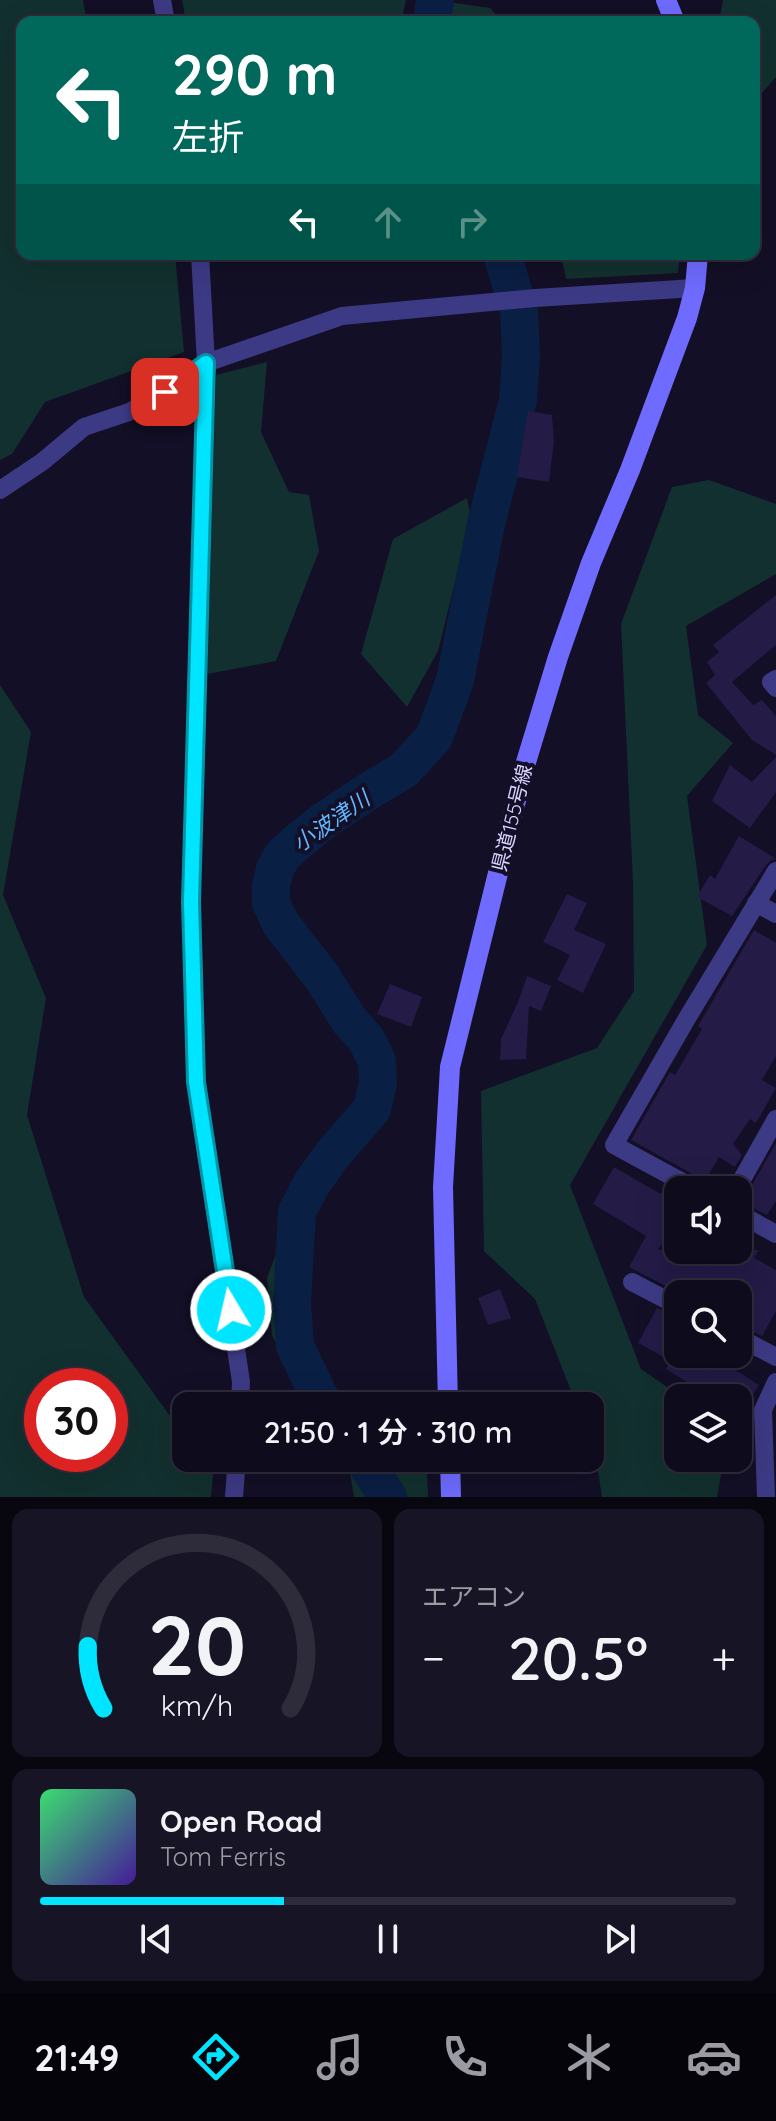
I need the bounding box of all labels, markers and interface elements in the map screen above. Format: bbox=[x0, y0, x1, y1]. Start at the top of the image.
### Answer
text: 290 m bbox=[172, 39, 337, 109]
icon: left bbox=[40, 48, 144, 152]
text: 左折 bbox=[172, 114, 244, 159]
icon: left bbox=[282, 200, 326, 244]
icon: ahead bbox=[366, 200, 410, 244]
icon: right bbox=[450, 200, 494, 244]
pin bbox=[131, 358, 199, 426]
icon: arrive bbox=[143, 370, 187, 414]
street label: 県道155号線 bbox=[486, 762, 537, 874]
water label: 小波津川 bbox=[287, 783, 377, 858]
map controls bbox=[664, 1176, 752, 1472]
button: sound bbox=[664, 1176, 752, 1264]
position arrow bbox=[189, 1268, 273, 1352]
button: search bbox=[664, 1280, 752, 1368]
speed limit sign: 30 bbox=[24, 1368, 128, 1472]
button: layers bbox=[664, 1384, 752, 1472]
text: 21:50 · 1 分 · 310 m bbox=[264, 1413, 512, 1451]
text: エアコン bbox=[422, 1580, 526, 1613]
text: 20 bbox=[148, 1592, 246, 1696]
text: 20.5° bbox=[508, 1620, 648, 1695]
text: − bbox=[422, 1630, 445, 1685]
text: + bbox=[711, 1630, 736, 1685]
text: km/h bbox=[161, 1687, 233, 1723]
text: Open Road bbox=[160, 1802, 322, 1840]
text: Tom Ferris bbox=[160, 1840, 286, 1873]
icon: previous bbox=[134, 1917, 178, 1961]
icon: pause bbox=[366, 1917, 410, 1961]
icon: next bbox=[598, 1917, 642, 1961]
icon: directions bbox=[188, 2029, 244, 2085]
icon: music bbox=[312, 2029, 368, 2085]
icon: phone bbox=[437, 2029, 493, 2085]
icon: climate bbox=[561, 2029, 617, 2085]
icon: car bbox=[686, 2029, 742, 2085]
text: 21:49 bbox=[34, 2035, 119, 2080]

